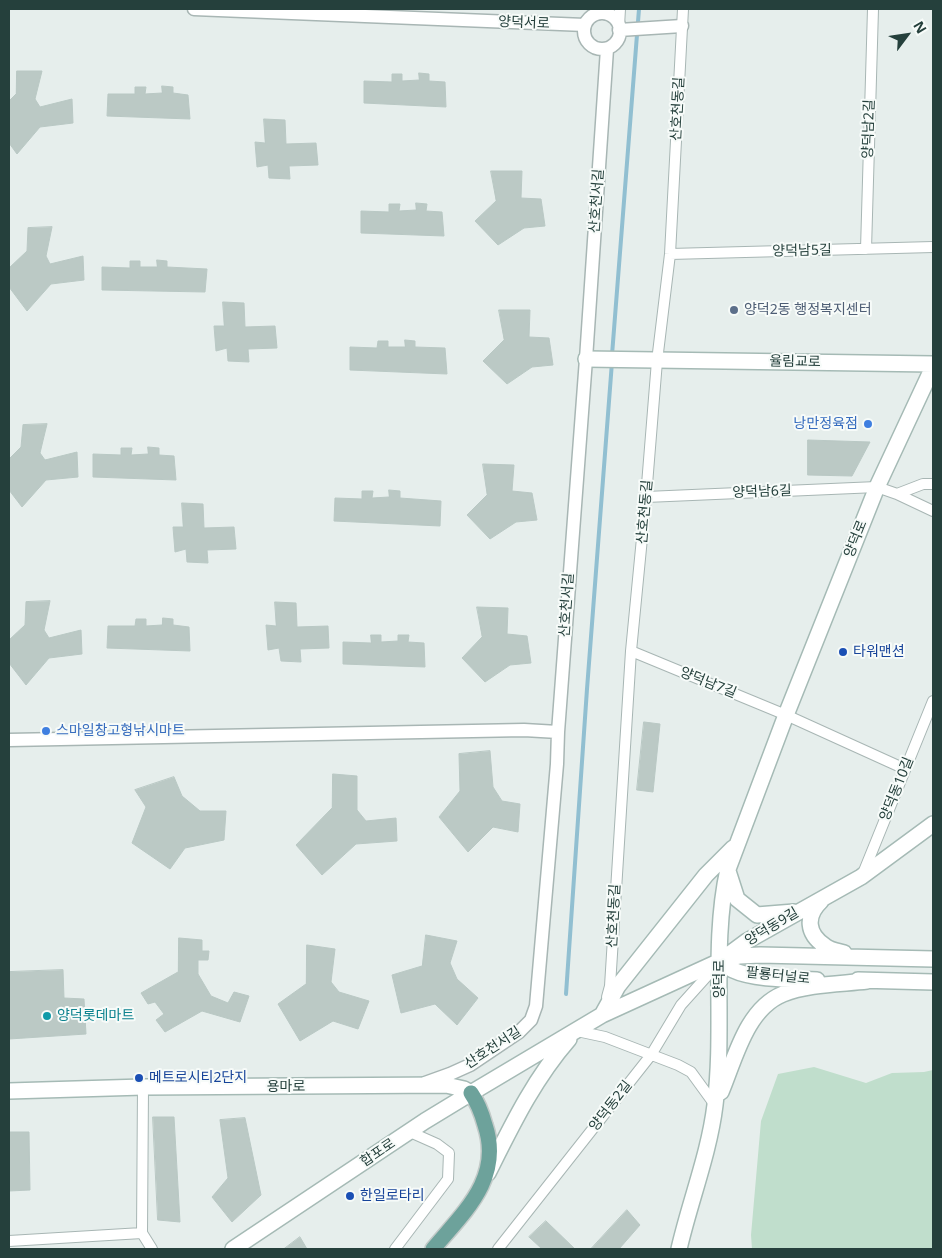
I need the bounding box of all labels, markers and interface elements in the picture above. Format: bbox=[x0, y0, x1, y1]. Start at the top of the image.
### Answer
north arrow bbox=[882, 10, 932, 60]
street label: 양덕서로 bbox=[498, 14, 550, 32]
text: N bbox=[909, 17, 931, 37]
street label: 산호천동길 bbox=[668, 76, 688, 142]
street label: 양덕남2길 bbox=[860, 99, 878, 159]
street label: 산호천서길 bbox=[586, 168, 608, 234]
street label: 양덕남5길 bbox=[772, 242, 832, 260]
place label: 양덕2동 행정복지센터 bbox=[744, 302, 872, 318]
marker: 양덕2동 행정복지센터 bbox=[728, 304, 740, 316]
street label: 율림교로 bbox=[769, 353, 821, 371]
place label: 낭만정육점 bbox=[794, 416, 858, 432]
marker: 낭만정육점 bbox=[862, 418, 874, 430]
street label: 산호천동길 bbox=[634, 479, 656, 545]
street label: 양덕남6길 bbox=[732, 483, 792, 501]
street label: 양덕로 bbox=[841, 518, 871, 560]
street label: 산호천서길 bbox=[556, 572, 578, 638]
place label: 타워맨션 bbox=[853, 644, 905, 660]
marker: 타워맨션 bbox=[837, 646, 849, 658]
street label: 양덕남7길 bbox=[677, 664, 739, 702]
place label: 스마일창고형낚시마트 bbox=[56, 723, 185, 739]
marker: 스마일창고형낚시마트 bbox=[40, 725, 52, 737]
street label: 양덕동10길 bbox=[877, 755, 917, 823]
street label: 산호천동길 bbox=[604, 883, 624, 949]
street label: 양덕동9길 bbox=[742, 904, 802, 950]
street label: 양덕로 bbox=[712, 960, 728, 998]
street label: 팔룡터널로 bbox=[745, 964, 811, 988]
place label: 양덕롯데마트 bbox=[57, 1008, 134, 1024]
marker: 양덕롯데마트 bbox=[41, 1010, 53, 1022]
street label: 산호천서길 bbox=[461, 1023, 525, 1073]
place label: 메트로시티2단지 bbox=[149, 1070, 247, 1086]
marker: 메트로시티2단지 bbox=[133, 1072, 145, 1084]
street label: 양덕동2길 bbox=[586, 1077, 636, 1135]
street label: 용마로 bbox=[267, 1079, 305, 1095]
street label: 합포로 bbox=[357, 1135, 399, 1171]
place label: 한일로타리 bbox=[360, 1188, 424, 1204]
marker: 한일로타리 bbox=[344, 1190, 356, 1202]

